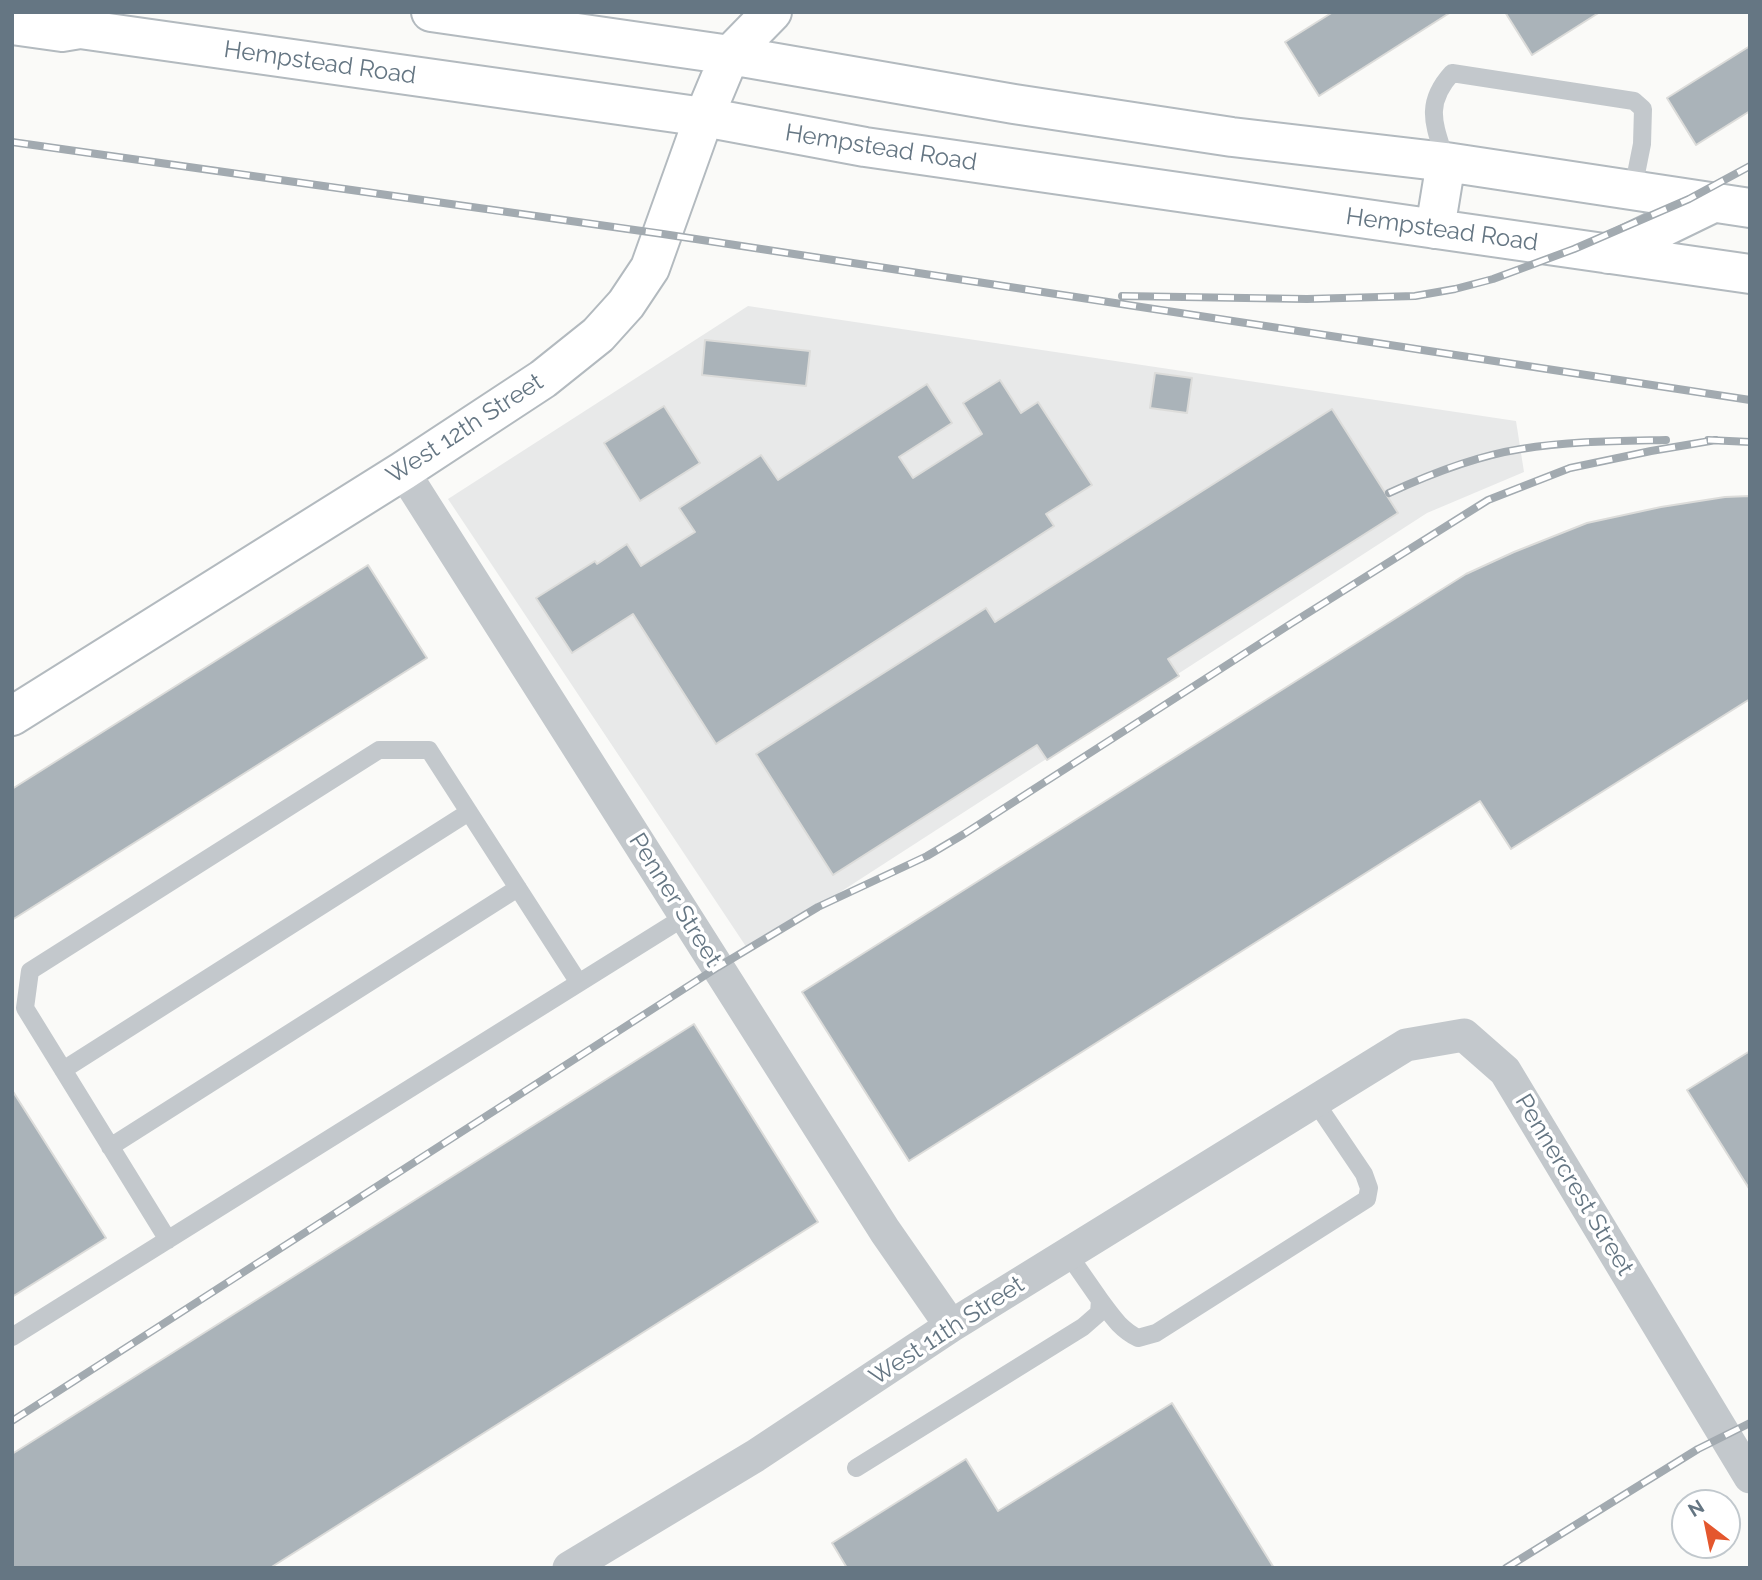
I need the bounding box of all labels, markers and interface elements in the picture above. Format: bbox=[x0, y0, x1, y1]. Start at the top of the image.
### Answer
street label: Hempstead Road bbox=[222, 35, 418, 91]
street label: Hempstead Road bbox=[783, 119, 979, 177]
street label: Hempstead Road bbox=[1344, 202, 1540, 258]
street label: West 12th Street bbox=[381, 368, 549, 490]
street label: Penner Street bbox=[623, 828, 727, 972]
street label: Pennercrest Street bbox=[1508, 1089, 1640, 1281]
street label: West 11th Street bbox=[864, 1270, 1030, 1392]
north arrow bbox=[1671, 1489, 1741, 1559]
text: N bbox=[1684, 1495, 1708, 1521]

